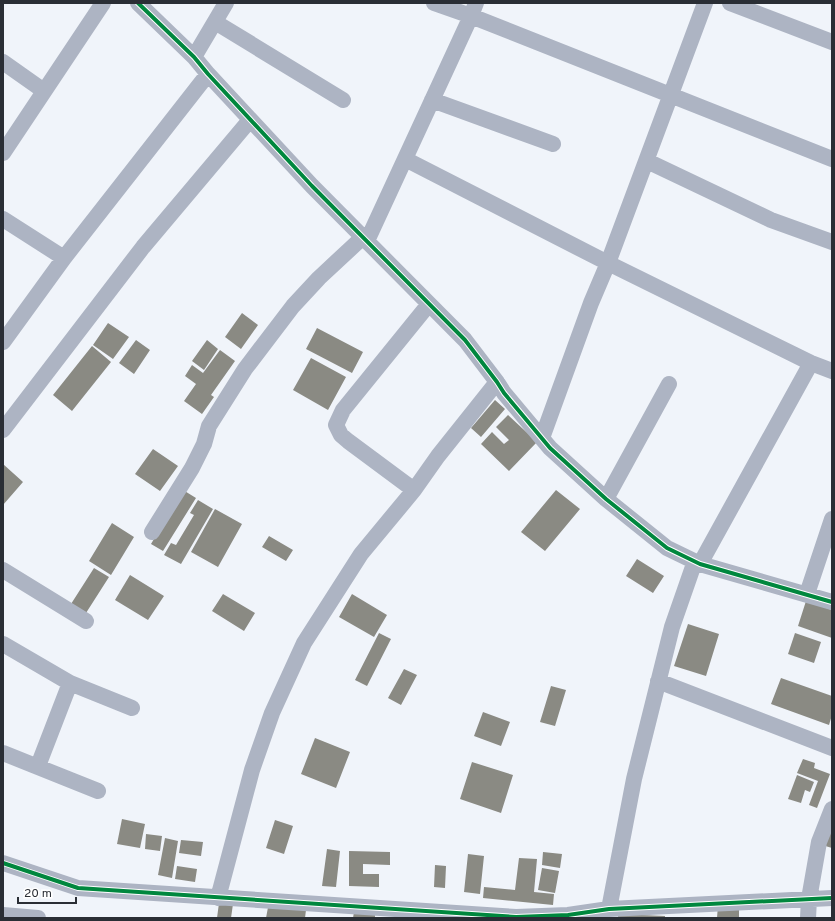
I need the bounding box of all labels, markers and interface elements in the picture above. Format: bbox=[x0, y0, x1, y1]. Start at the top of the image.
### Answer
scale bar bbox=[18, 879, 76, 905]
text: 20 m bbox=[24, 886, 52, 902]

